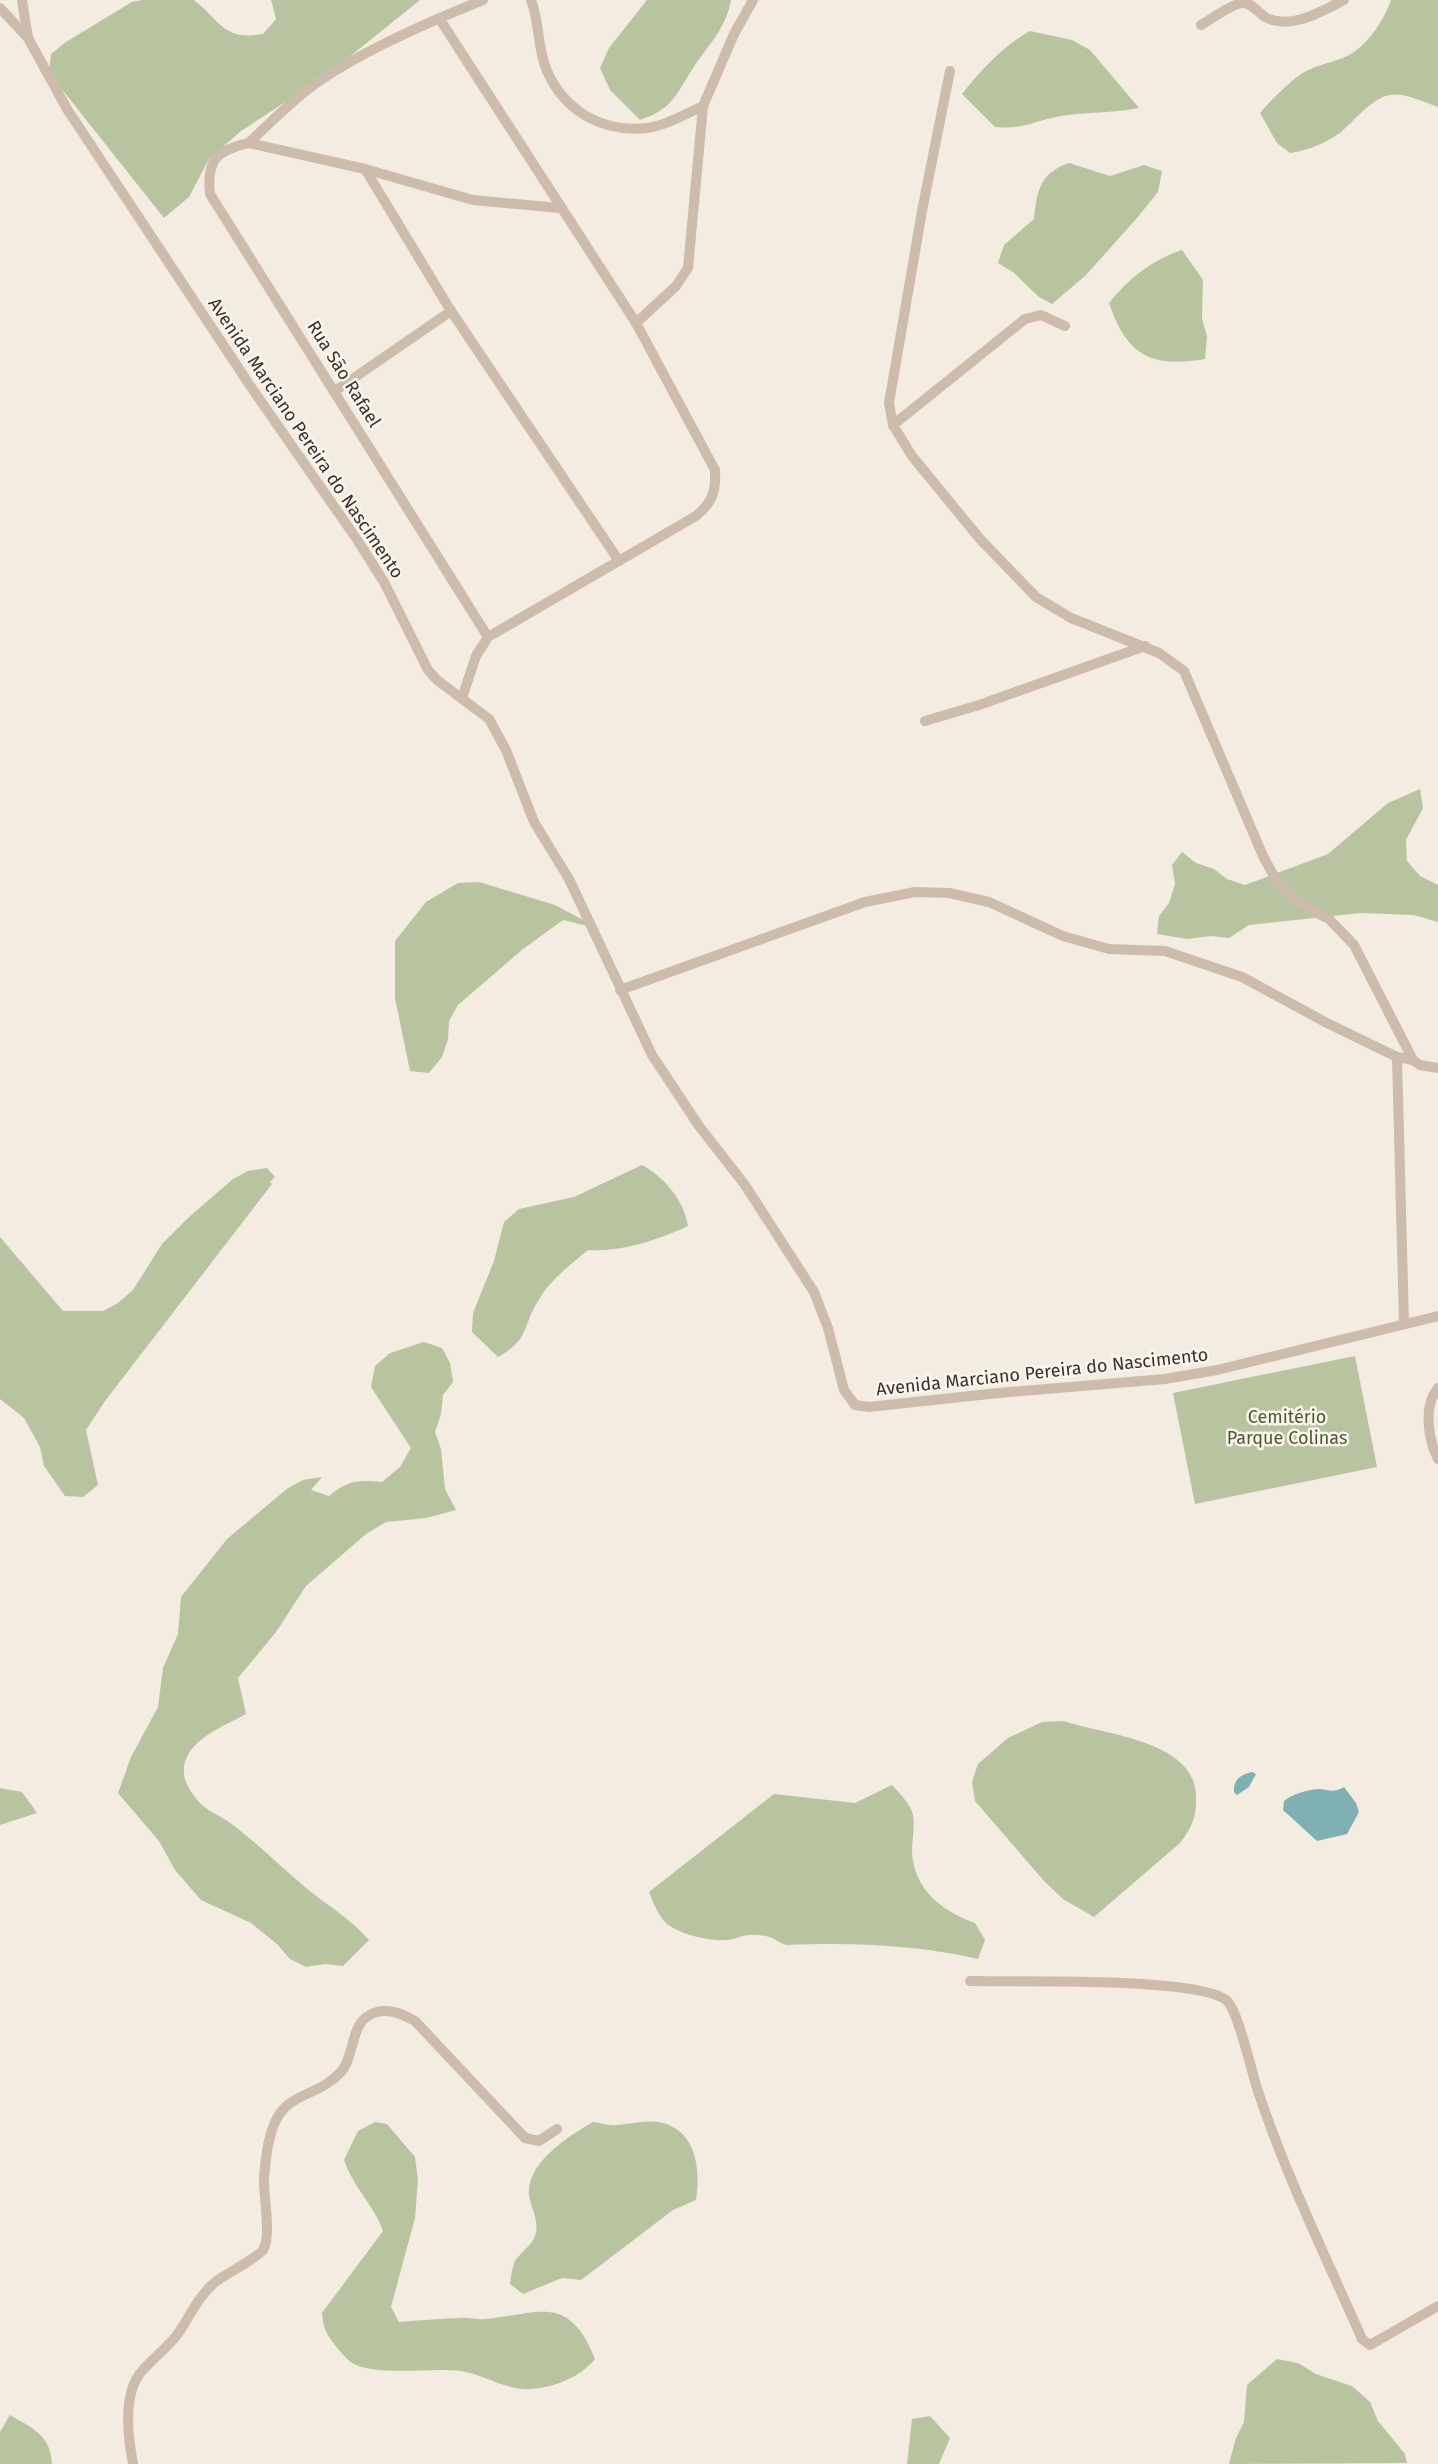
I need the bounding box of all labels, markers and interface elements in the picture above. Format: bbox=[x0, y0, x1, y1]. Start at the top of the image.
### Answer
street label: Avenida Marciano Pereira do Nascimento bbox=[204, 293, 408, 583]
street label: Rua São Rafael bbox=[302, 317, 386, 431]
street label: Avenida Marciano Pereira do Nascimento bbox=[875, 1344, 1209, 1400]
park label: Cemitério Parque Colinas bbox=[1227, 1406, 1347, 1449]

